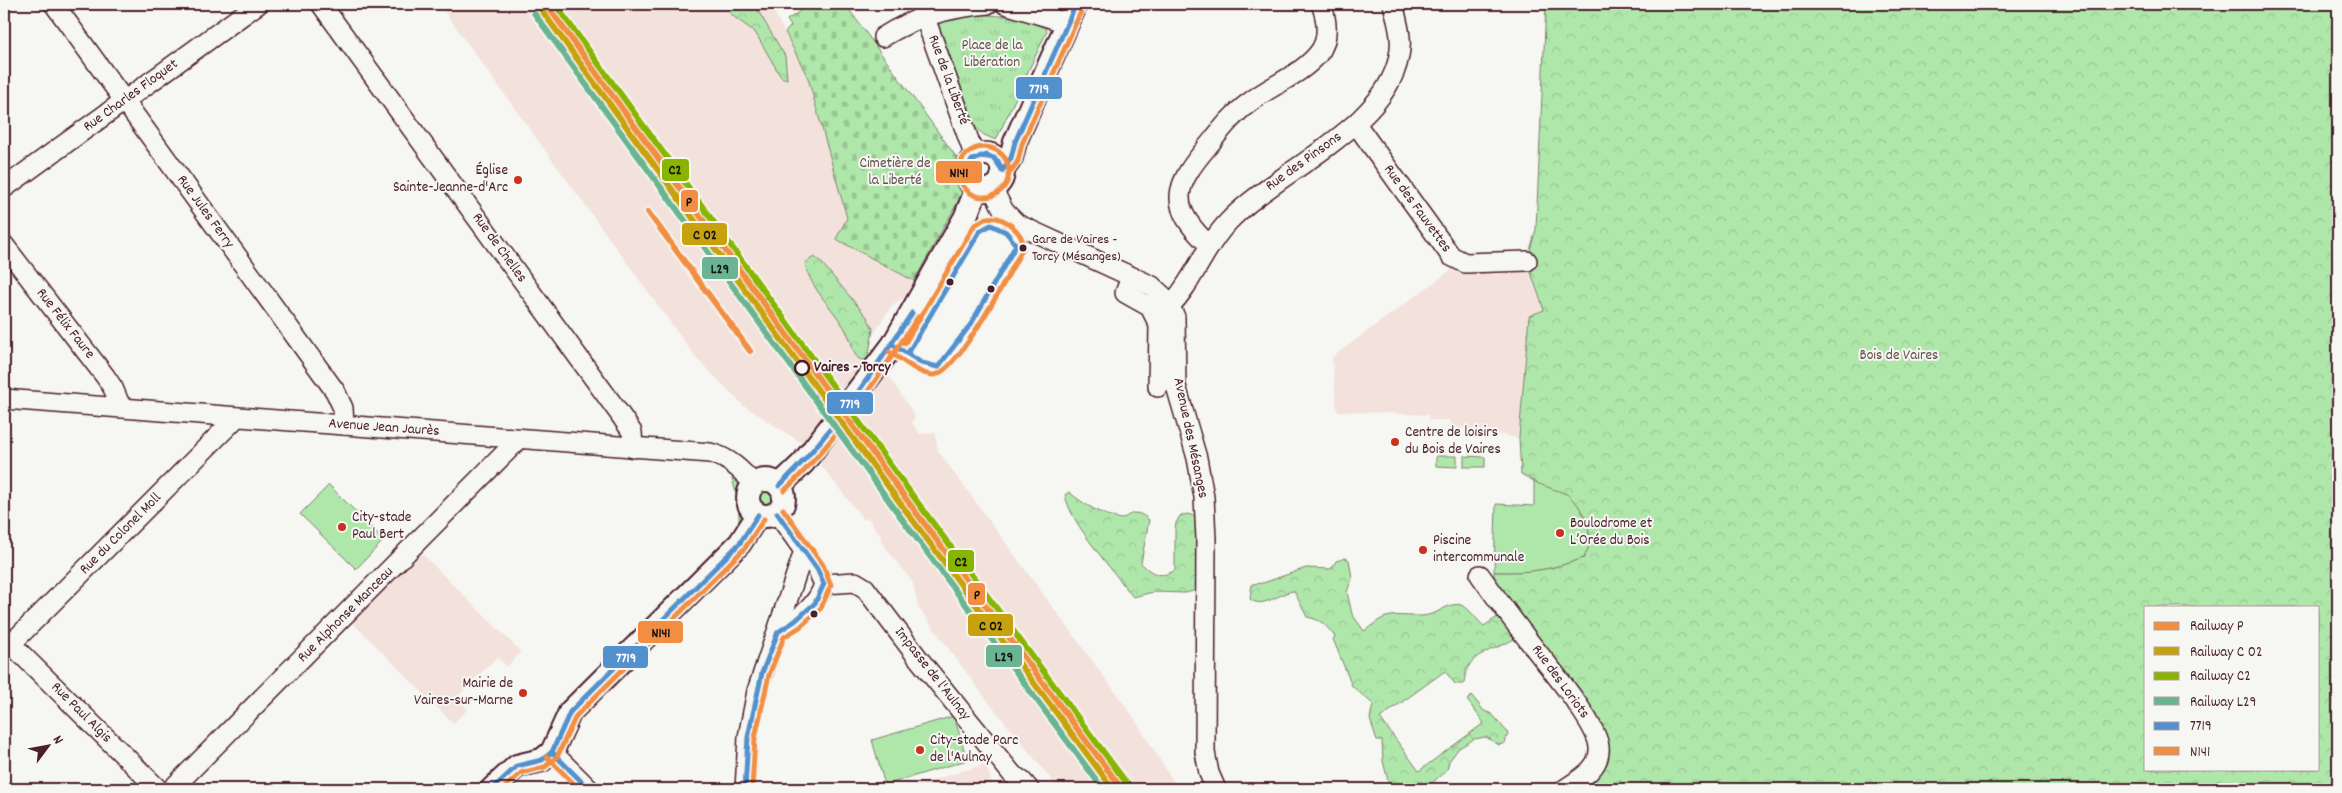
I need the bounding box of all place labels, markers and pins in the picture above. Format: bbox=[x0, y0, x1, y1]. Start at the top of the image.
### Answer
place label: Église Sainte-Jeanne-d'Arc bbox=[393, 160, 508, 199]
marker: Église Sainte-Jeanne-d'Arc bbox=[512, 174, 524, 186]
place label: Gare de Vaires - Torcy (Mésanges) bbox=[1032, 230, 1121, 267]
marker: Gare de Vaires - Torcy (Mésanges) bbox=[1018, 243, 1028, 253]
unlabelled marker bbox=[945, 277, 955, 287]
unlabelled marker bbox=[986, 284, 996, 294]
place label: Vaires - Torcy bbox=[814, 357, 891, 379]
marker: Vaires - Torcy bbox=[794, 360, 810, 376]
place label: Centre de loisirs du Bois de Vaires bbox=[1405, 422, 1501, 461]
marker: Centre de loisirs du Bois de Vaires bbox=[1389, 436, 1401, 448]
place label: City-stade Paul Bert bbox=[352, 507, 412, 546]
place label: Boulodrome et L’Orée du Bois bbox=[1570, 513, 1653, 552]
marker: City-stade Paul Bert bbox=[336, 521, 348, 533]
marker: Boulodrome et L’Orée du Bois bbox=[1554, 527, 1566, 539]
place label: Piscine intercommunale bbox=[1433, 530, 1525, 569]
marker: Piscine intercommunale bbox=[1417, 544, 1429, 556]
unlabelled marker bbox=[809, 609, 819, 619]
place label: Mairie de Vaires-sur-Marne bbox=[414, 673, 513, 712]
marker: Mairie de Vaires-sur-Marne bbox=[517, 687, 529, 699]
place label: City-stade Parc de l'Aulnay bbox=[930, 730, 1018, 769]
marker: City-stade Parc de l'Aulnay bbox=[914, 744, 926, 756]

